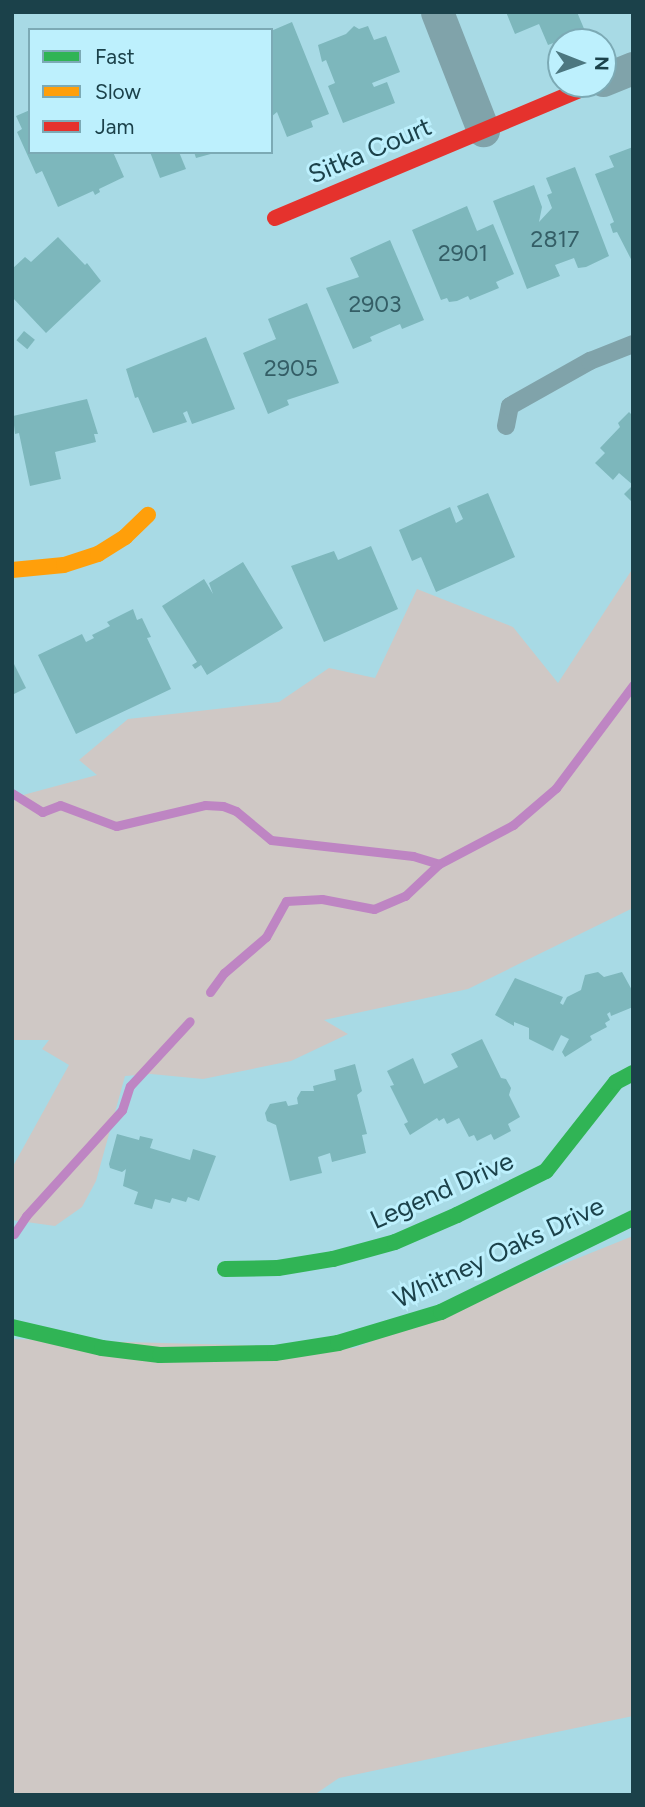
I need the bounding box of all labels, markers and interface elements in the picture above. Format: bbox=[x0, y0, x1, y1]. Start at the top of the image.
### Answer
legend bbox=[28, 28, 273, 154]
north arrow bbox=[547, 28, 617, 98]
text: Fast bbox=[95, 44, 135, 69]
text: N bbox=[590, 56, 613, 71]
text: Slow bbox=[95, 79, 141, 104]
street label: Sitka Court bbox=[304, 111, 436, 191]
text: Jam bbox=[95, 114, 134, 139]
house number: 2817 bbox=[531, 225, 579, 253]
house number: 2901 bbox=[438, 239, 488, 267]
house number: 2903 bbox=[348, 290, 402, 318]
house number: 2905 bbox=[264, 354, 318, 382]
street label: Legend Drive bbox=[366, 1146, 518, 1236]
street label: Whitney Oaks Drive bbox=[389, 1191, 609, 1315]

